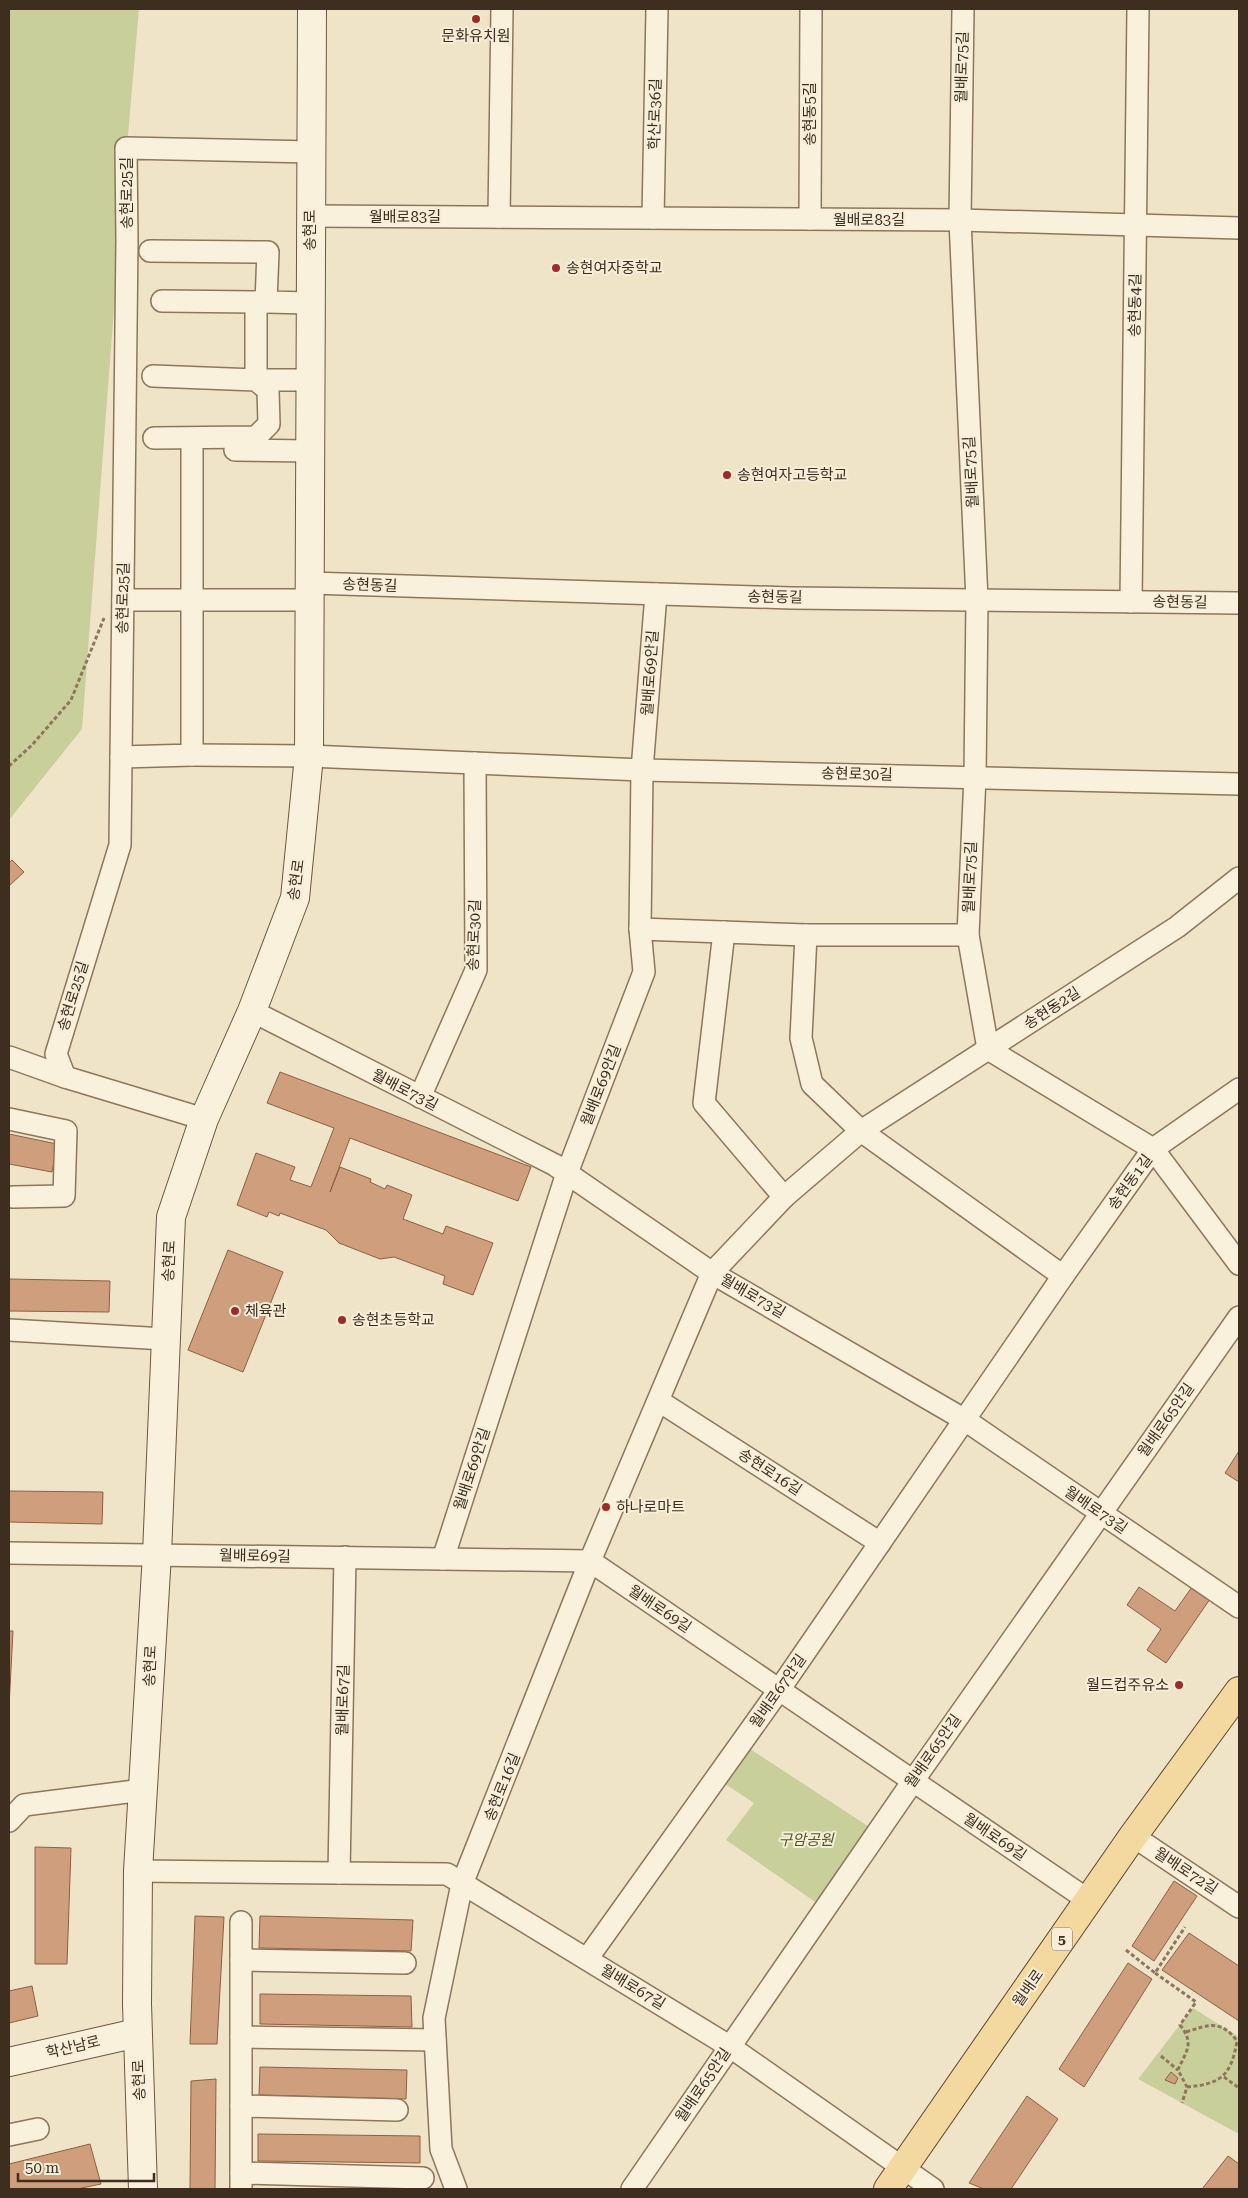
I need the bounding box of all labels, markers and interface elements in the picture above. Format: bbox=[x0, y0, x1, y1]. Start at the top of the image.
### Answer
marker: 문화유치원 bbox=[470, 13, 482, 25]
place label: 문화유치원 bbox=[441, 27, 511, 45]
street label: 월배로75길 bbox=[952, 31, 972, 103]
street label: 학산로36길 bbox=[645, 78, 665, 150]
street label: 송현동5길 bbox=[801, 82, 819, 146]
street label: 송현로25길 bbox=[118, 157, 136, 229]
street label: 월배로83길 bbox=[369, 208, 441, 226]
street label: 송현로 bbox=[301, 209, 319, 251]
street label: 월배로83길 bbox=[833, 211, 905, 229]
place label: 송현여자중학교 bbox=[566, 259, 663, 277]
marker: 송현여자중학교 bbox=[550, 262, 562, 274]
street label: 송현동4길 bbox=[1125, 273, 1145, 337]
street label: 월배로75길 bbox=[960, 436, 982, 508]
place label: 송현여자고등학교 bbox=[737, 466, 847, 484]
marker: 송현여자고등학교 bbox=[721, 469, 733, 481]
street label: 송현로25길 bbox=[113, 562, 133, 634]
street label: 송현동길 bbox=[342, 575, 398, 595]
street label: 송현동길 bbox=[747, 588, 803, 606]
street label: 송현동길 bbox=[1152, 593, 1208, 611]
street label: 월배로69안길 bbox=[638, 630, 662, 716]
street label: 송현로30길 bbox=[821, 764, 893, 784]
street label: 월배로75길 bbox=[960, 841, 980, 913]
street label: 송현로 bbox=[284, 858, 308, 902]
street label: 송현로30길 bbox=[464, 899, 484, 971]
street label: 송현로25길 bbox=[54, 959, 92, 1033]
street label: 송현동2길 bbox=[1020, 983, 1084, 1033]
street label: 월배로69안길 bbox=[577, 1042, 625, 1128]
street label: 월배로73길 bbox=[369, 1066, 441, 1114]
street label: 송현동1길 bbox=[1104, 1151, 1156, 1213]
street label: 송현로 bbox=[159, 1240, 179, 1282]
street label: 월배로73길 bbox=[717, 1270, 789, 1322]
place label: 체육관 bbox=[245, 1302, 287, 1320]
marker: 체육관 bbox=[229, 1305, 241, 1317]
place label: 송현초등학교 bbox=[352, 1311, 435, 1329]
marker: 송현초등학교 bbox=[336, 1314, 348, 1326]
street label: 월배로65안길 bbox=[1134, 1380, 1198, 1460]
street label: 월배로69안길 bbox=[450, 1425, 494, 1513]
street label: 송현로16길 bbox=[735, 1445, 805, 1499]
street label: 월배로73길 bbox=[1061, 1482, 1131, 1538]
place label: 하나로마트 bbox=[616, 1498, 685, 1516]
marker: 하나로마트 bbox=[600, 1501, 612, 1513]
street label: 월배로69길 bbox=[219, 1546, 291, 1566]
street label: 월배로69길 bbox=[625, 1581, 695, 1637]
street label: 송현로 bbox=[140, 1645, 160, 1687]
street label: 월배로67안길 bbox=[746, 1651, 810, 1731]
street label: 월배로67길 bbox=[333, 1664, 353, 1736]
place label: 월드컵주유소 bbox=[1086, 1676, 1169, 1694]
marker: 월드컵주유소 bbox=[1173, 1679, 1185, 1691]
street label: 월배로65안길 bbox=[901, 1711, 965, 1791]
street label: 송현로16길 bbox=[480, 1750, 524, 1824]
street label: 월배로69길 bbox=[960, 1809, 1030, 1865]
park label: 구암공원 bbox=[778, 1831, 835, 1849]
street label: 월배로72길 bbox=[1151, 1844, 1221, 1898]
road number: 5 bbox=[1052, 1928, 1072, 1950]
street label: 월배로67길 bbox=[597, 1961, 669, 2013]
street label: 월배로 bbox=[1009, 1966, 1047, 2010]
street label: 학산남로 bbox=[44, 2032, 102, 2062]
street label: 월배로65안길 bbox=[672, 2044, 734, 2126]
street label: 송현로 bbox=[129, 2059, 149, 2101]
scale bar bbox=[18, 2150, 154, 2182]
text: 50 m bbox=[25, 2159, 60, 2177]

